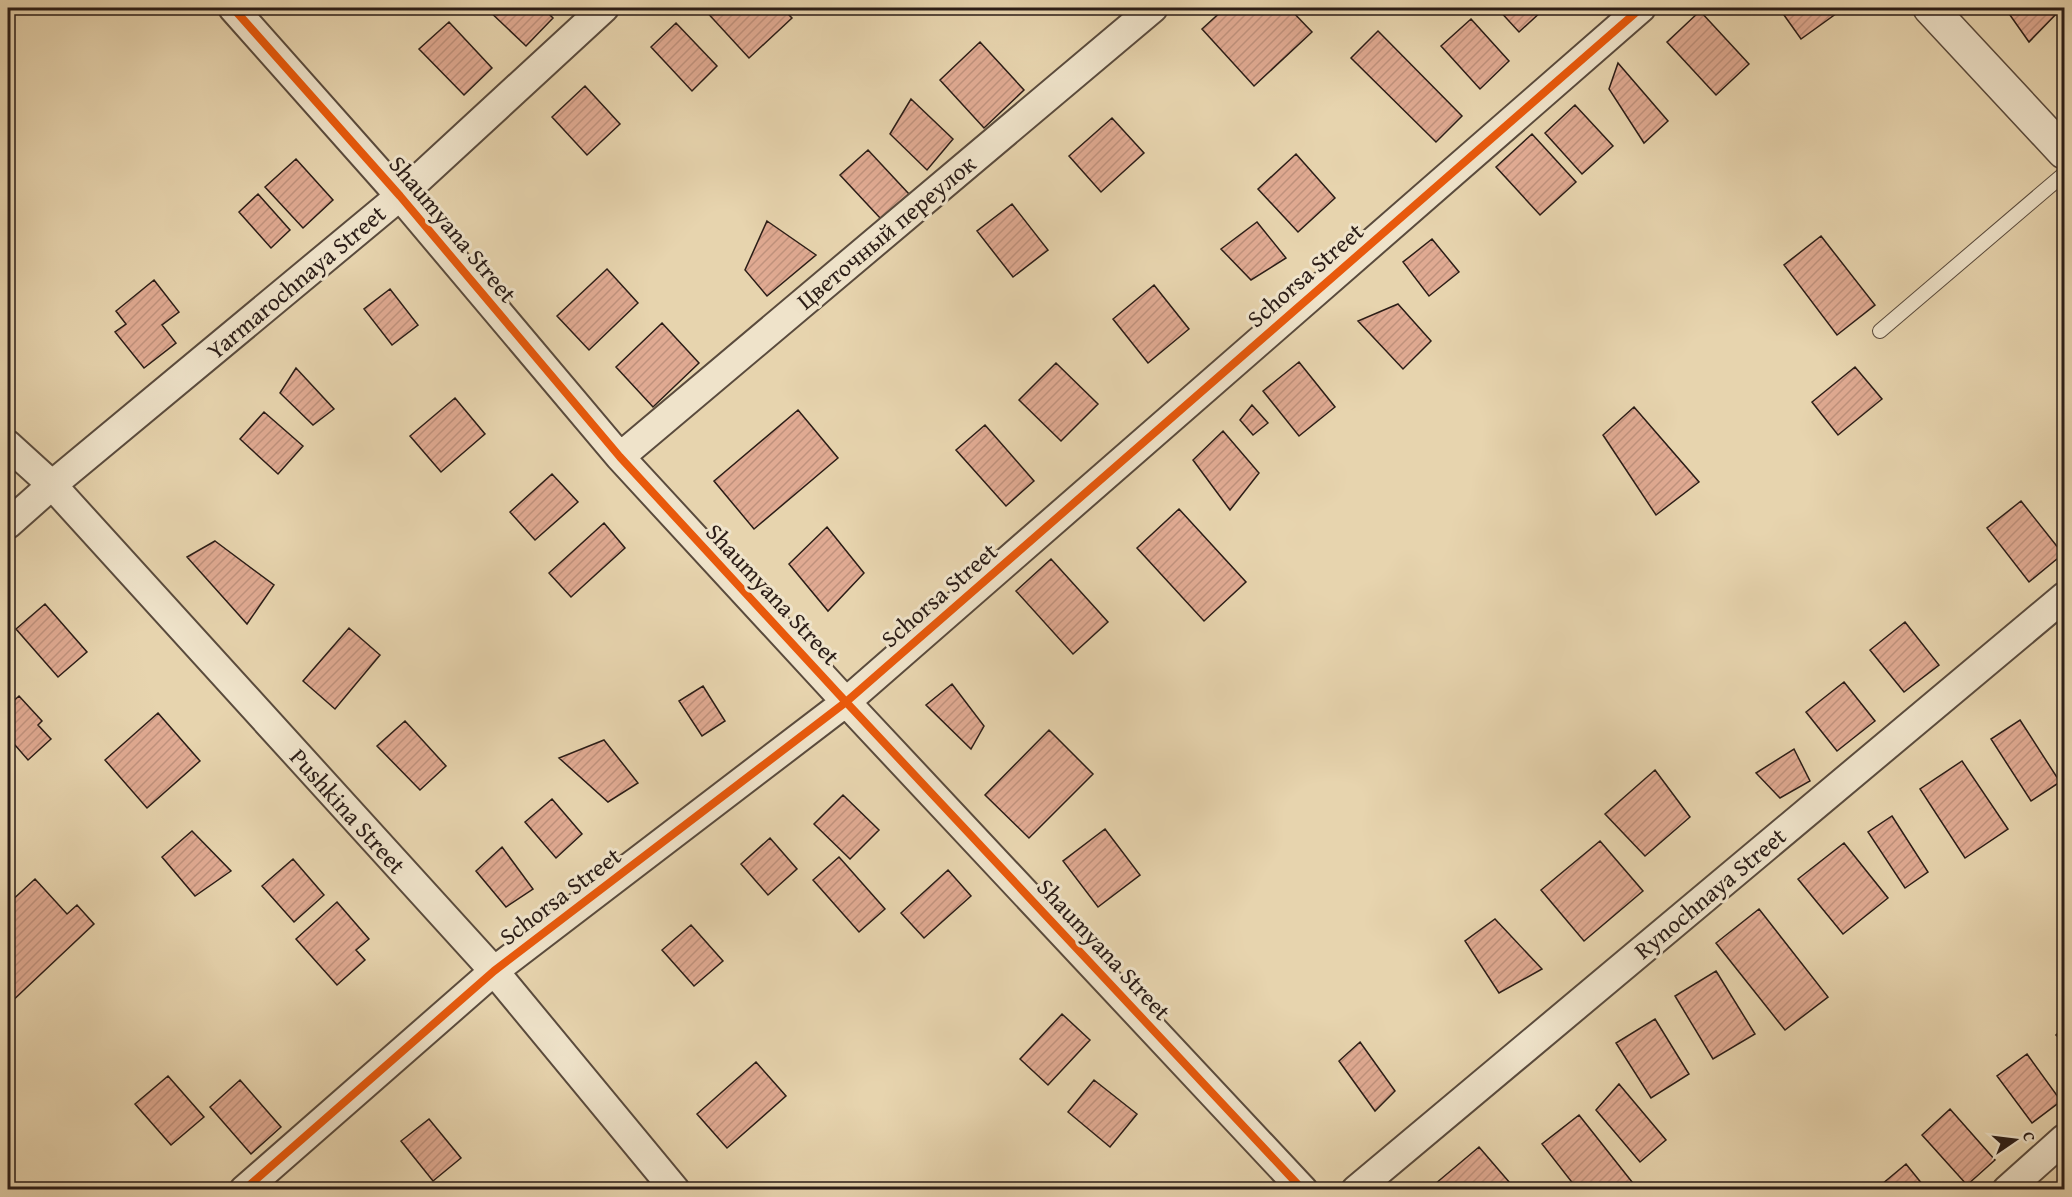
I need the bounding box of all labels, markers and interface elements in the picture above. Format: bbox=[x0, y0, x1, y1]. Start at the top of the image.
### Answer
street label: Цветочный переулок bbox=[789, 146, 984, 318]
street label: Shaumyana Street bbox=[381, 148, 526, 311]
street label: Yarmarochnaya Street bbox=[199, 196, 394, 368]
street label: Schorsa Street bbox=[1239, 214, 1371, 336]
street label: Shaumyana Street bbox=[698, 515, 849, 673]
street label: Schorsa Street bbox=[873, 534, 1005, 656]
street label: Pushkina Street bbox=[282, 740, 414, 882]
street label: Rynochnaya Street bbox=[1626, 819, 1794, 967]
street label: Schorsa Street bbox=[492, 838, 629, 953]
street label: Shaumyana Street bbox=[1029, 870, 1180, 1028]
north arrow bbox=[1985, 1110, 2045, 1170]
text: С bbox=[2017, 1129, 2042, 1144]

